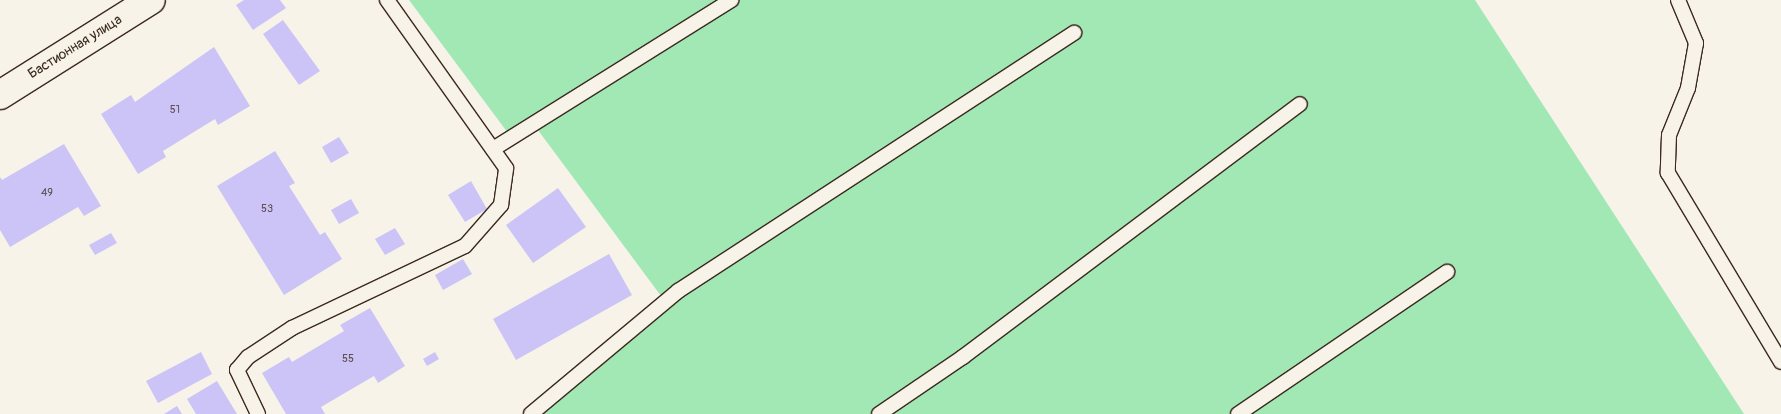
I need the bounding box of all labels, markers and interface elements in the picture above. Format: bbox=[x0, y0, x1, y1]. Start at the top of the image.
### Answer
street label: Бастионная улица bbox=[25, 11, 125, 83]
house number: 51 bbox=[170, 103, 180, 117]
house number: 49 bbox=[41, 186, 53, 200]
house number: 53 bbox=[261, 202, 273, 216]
house number: 55 bbox=[342, 352, 354, 366]

